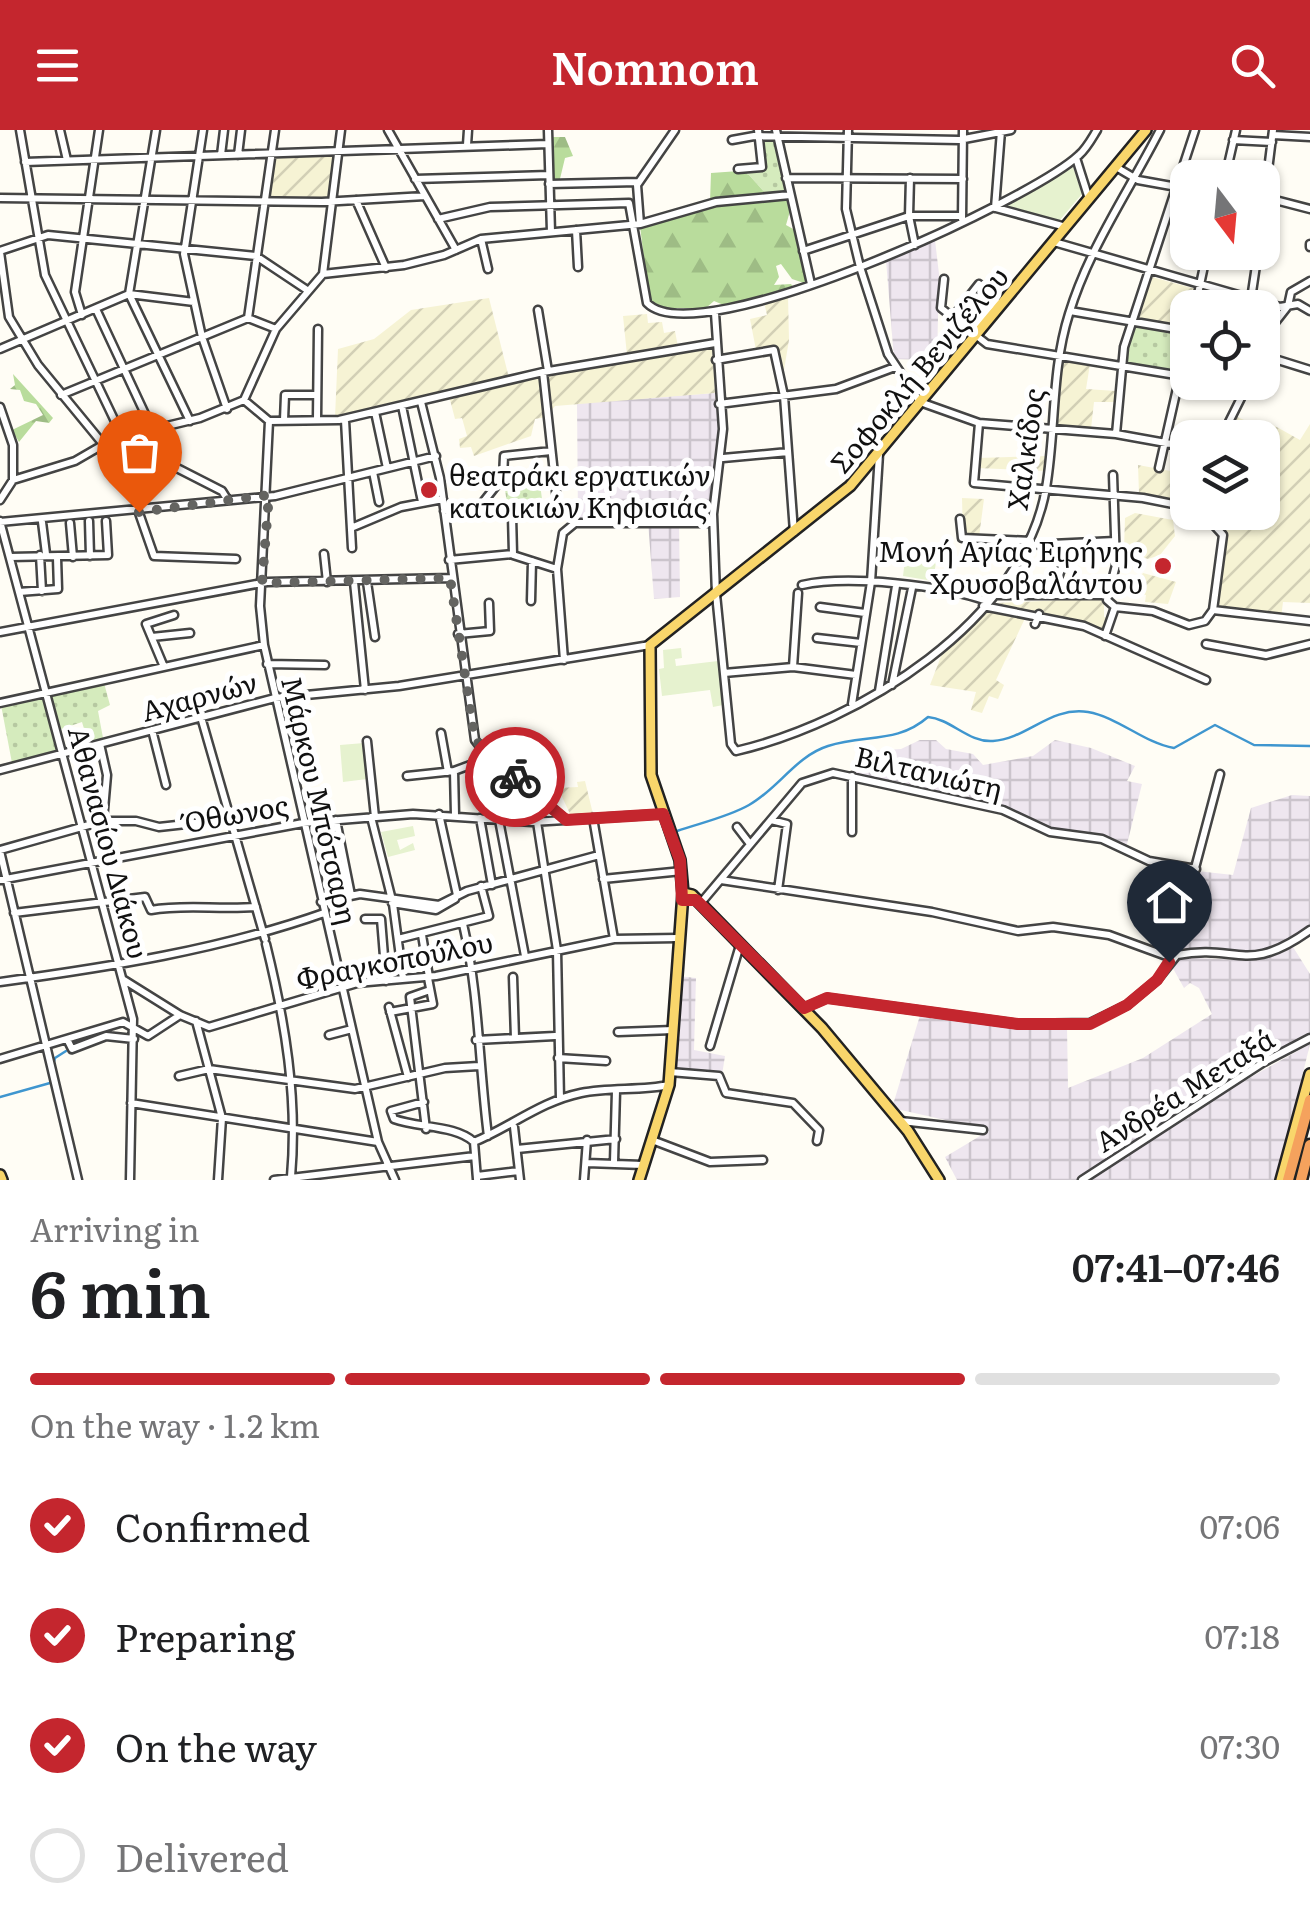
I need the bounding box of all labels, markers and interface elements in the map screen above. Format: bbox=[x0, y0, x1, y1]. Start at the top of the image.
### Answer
text: Nomnom bbox=[551, 32, 759, 99]
icon: menu bbox=[30, 38, 85, 93]
icon: search bbox=[1225, 38, 1280, 93]
north arrow bbox=[1170, 160, 1280, 270]
map controls bbox=[1170, 160, 1280, 530]
street label: Σοφοκλή Βενιζέλου bbox=[819, 256, 1017, 482]
button: locate bbox=[1170, 290, 1280, 400]
street label: Χαλκίδος bbox=[995, 385, 1053, 513]
pin bbox=[97, 410, 182, 513]
button: layers bbox=[1170, 420, 1280, 530]
icon: bag bbox=[112, 425, 167, 480]
place label: θεατράκι εργατικών κατοικιών Κηφισιάς bbox=[449, 453, 711, 527]
marker: θεατράκι εργατικών κατοικιών Κηφισιάς bbox=[418, 479, 440, 501]
place label: Μονή Αγίας Ειρήνης Χρυσοβαλάντου bbox=[878, 529, 1143, 603]
marker: Μονή Αγίας Ειρήνης Χρυσοβαλάντου bbox=[1152, 555, 1174, 577]
street label: Αχαρνών bbox=[136, 659, 262, 731]
street label: Μάρκου Μπότσαρη bbox=[272, 672, 370, 928]
street label: Αθανασίου Διάκου bbox=[59, 721, 161, 963]
courier bbox=[465, 727, 565, 827]
street label: Βιλτανιώτη bbox=[851, 734, 1007, 808]
icon: bike bbox=[488, 750, 543, 805]
street label: Όθωνος bbox=[176, 782, 291, 843]
pin bbox=[1127, 860, 1212, 963]
icon: home bbox=[1142, 875, 1197, 930]
street label: Φραγκοπούλου bbox=[292, 919, 496, 999]
street label: Ανδρέα Μεταξά bbox=[1086, 1017, 1282, 1161]
text: Arriving in bbox=[30, 1204, 200, 1252]
text: 07:41–07:46 bbox=[1072, 1237, 1280, 1294]
text: 6 min bbox=[30, 1241, 211, 1338]
text: On the way · 1.2 km bbox=[30, 1400, 320, 1448]
text: Confirmed bbox=[115, 1497, 310, 1554]
icon: check bbox=[30, 1498, 85, 1553]
text: 07:06 bbox=[1200, 1501, 1280, 1549]
text: Preparing bbox=[115, 1607, 295, 1664]
icon: check bbox=[30, 1608, 85, 1663]
text: 07:18 bbox=[1205, 1611, 1280, 1659]
text: On the way bbox=[115, 1717, 317, 1774]
icon: check bbox=[30, 1718, 85, 1773]
text: 07:30 bbox=[1200, 1721, 1280, 1769]
text: Delivered bbox=[115, 1827, 289, 1884]

